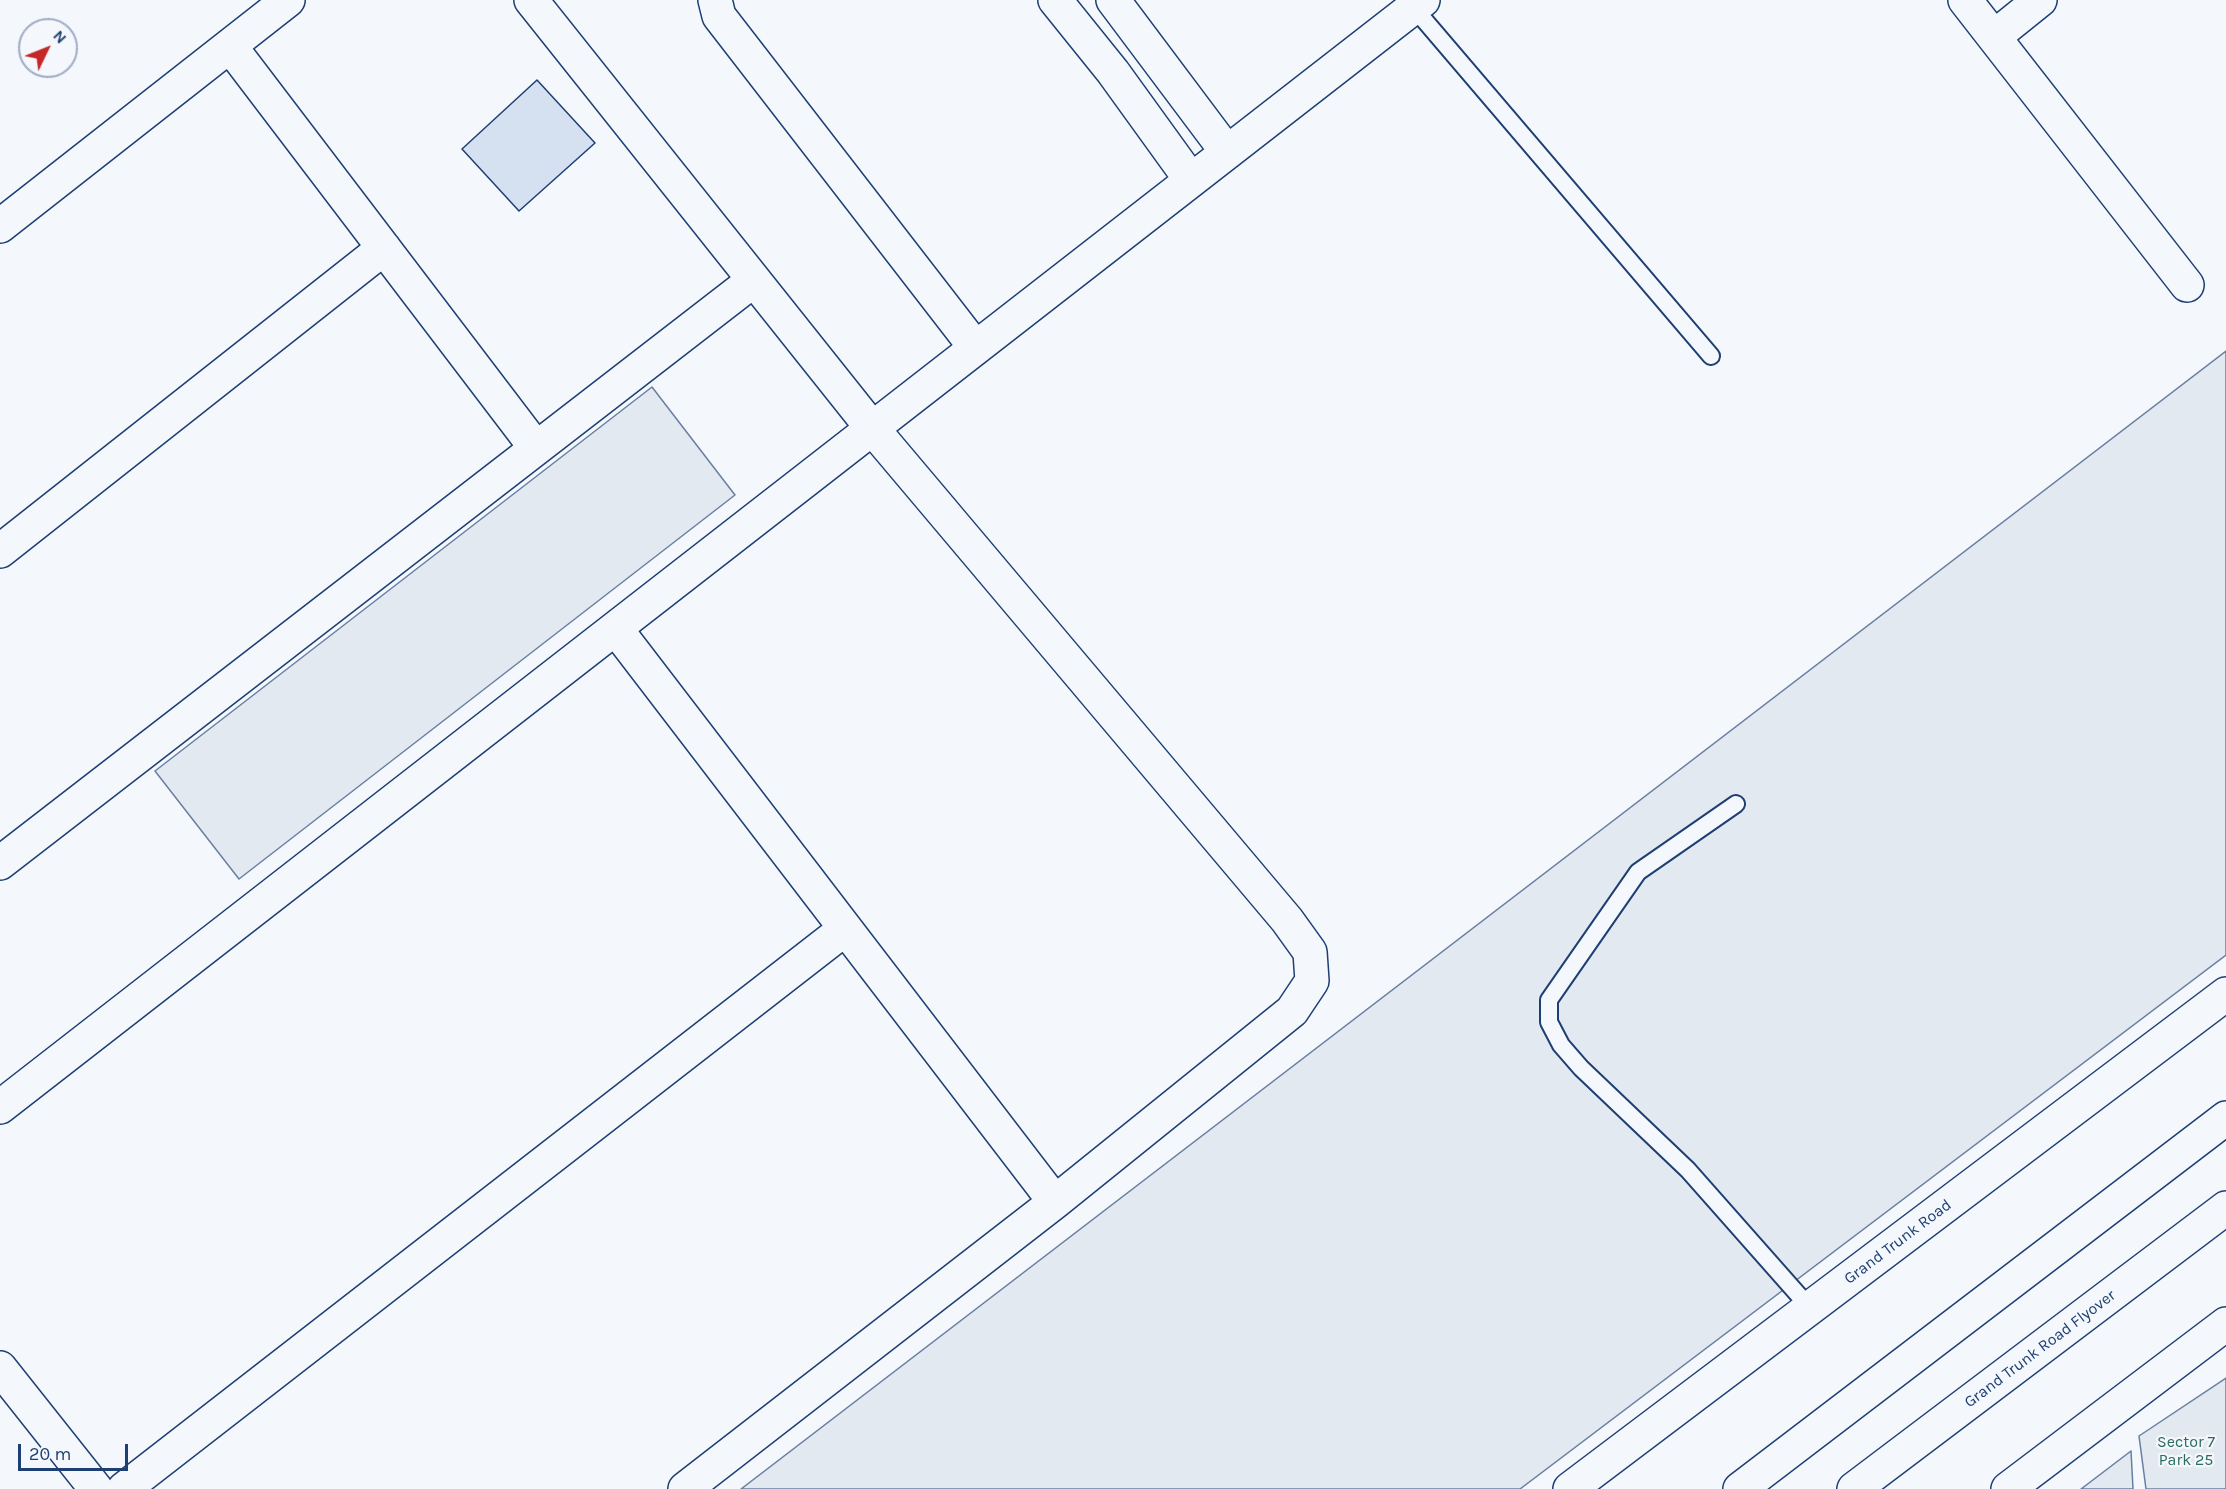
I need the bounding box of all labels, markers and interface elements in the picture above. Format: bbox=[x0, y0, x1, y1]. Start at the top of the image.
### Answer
north arrow bbox=[18, 18, 78, 78]
text: N bbox=[49, 26, 71, 47]
street label: Grand Trunk Road bbox=[1841, 1195, 1955, 1289]
street label: Grand Trunk Road Flyover bbox=[1961, 1286, 2119, 1412]
scale bar bbox=[21, 1432, 130, 1470]
park label: Sector 7 Park 25 bbox=[2157, 1432, 2215, 1470]
text: 20 m bbox=[29, 1443, 71, 1465]

